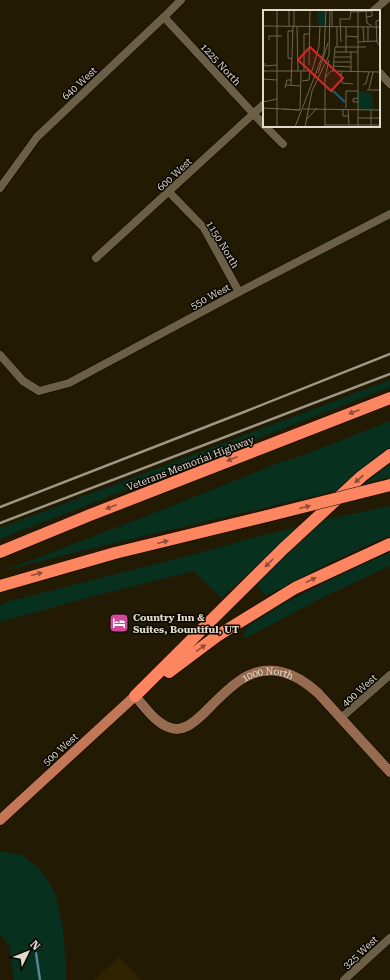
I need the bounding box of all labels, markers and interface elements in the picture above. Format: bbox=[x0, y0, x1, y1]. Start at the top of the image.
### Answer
inset map bbox=[263, 10, 380, 127]
street label: 1225 North bbox=[198, 41, 243, 88]
street label: 640 West bbox=[60, 64, 99, 102]
street label: 600 West bbox=[155, 155, 194, 193]
street label: 1150 North bbox=[204, 219, 241, 270]
street label: 550 West bbox=[189, 281, 232, 311]
one-way arrow bbox=[347, 410, 359, 416]
street label: Veterans Memorial Highway bbox=[125, 434, 255, 493]
one-way arrow bbox=[226, 457, 238, 463]
one-way arrow bbox=[354, 475, 365, 484]
one-way arrow bbox=[299, 503, 311, 509]
one-way arrow bbox=[105, 504, 117, 510]
one-way arrow bbox=[157, 538, 169, 544]
one-way arrow bbox=[264, 558, 274, 568]
one-way arrow bbox=[31, 571, 44, 577]
one-way arrow bbox=[306, 577, 317, 583]
hotel icon: Country Inn & Suites, Bountiful, UT bbox=[108, 612, 130, 634]
place label: Country Inn & Suites, Bountiful, UT bbox=[133, 612, 239, 635]
one-way arrow bbox=[195, 644, 206, 652]
street label: 1000 North bbox=[240, 665, 296, 684]
street label: 400 West bbox=[340, 672, 379, 709]
street label: 500 West bbox=[41, 731, 80, 768]
north arrow bbox=[8, 932, 48, 972]
street label: 325 West bbox=[341, 933, 380, 971]
text: N bbox=[27, 938, 43, 953]

